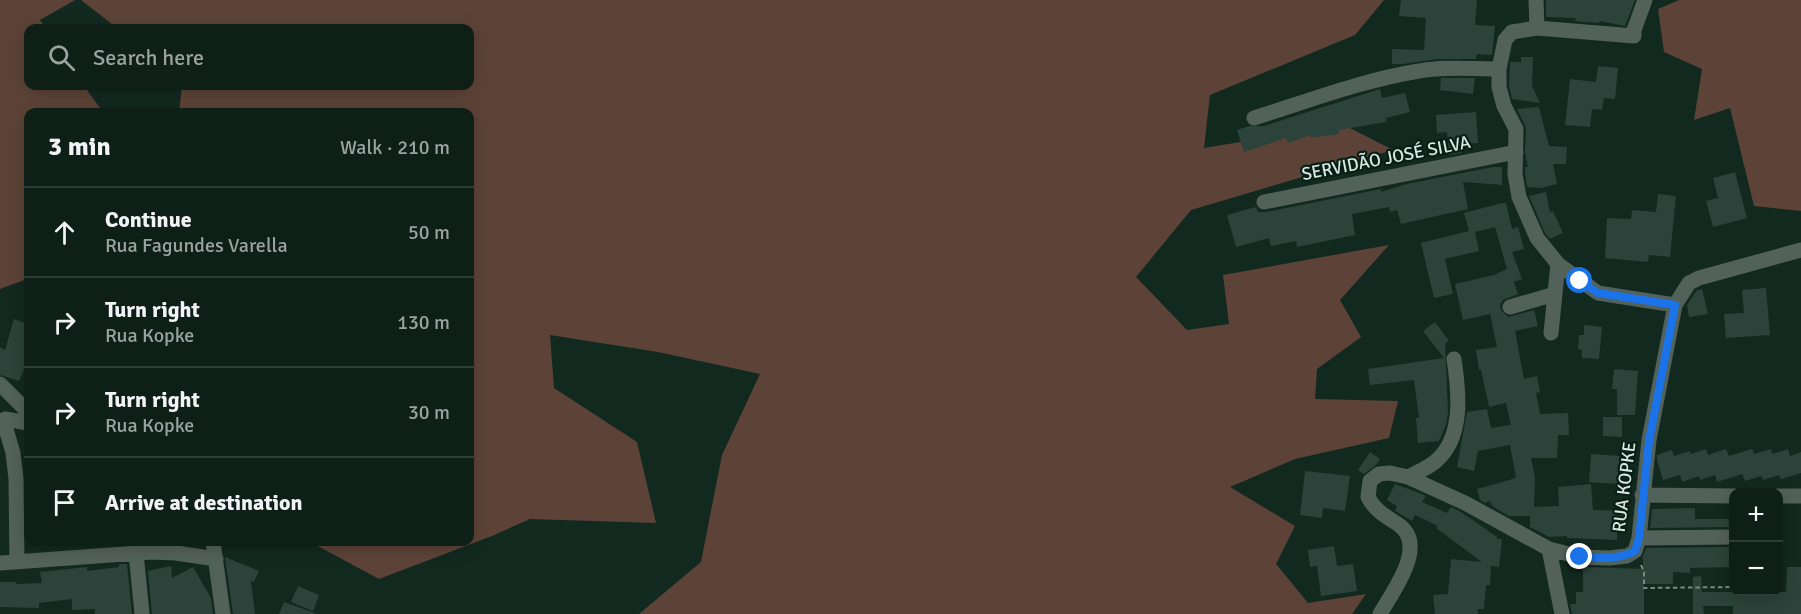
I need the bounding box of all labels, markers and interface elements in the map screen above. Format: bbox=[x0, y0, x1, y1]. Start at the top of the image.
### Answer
search box bbox=[24, 24, 474, 90]
icon: search bbox=[45, 41, 78, 74]
text: Search here bbox=[93, 44, 204, 71]
text: 3 min bbox=[48, 131, 111, 163]
street label: SERVIDÃO JOSÉ SILVA bbox=[1300, 131, 1472, 185]
text: Walk · 210 m bbox=[340, 135, 450, 160]
text: Continue bbox=[105, 206, 192, 233]
icon: ahead bbox=[48, 216, 81, 249]
text: 50 m bbox=[408, 220, 450, 245]
text: Rua Fagundes Varella bbox=[105, 233, 288, 258]
route start bbox=[1566, 267, 1592, 293]
text: Turn right bbox=[105, 296, 200, 323]
icon: right bbox=[48, 306, 81, 339]
text: 130 m bbox=[397, 310, 450, 335]
text: Rua Kopke bbox=[105, 323, 194, 348]
text: Turn right bbox=[105, 386, 200, 413]
icon: right bbox=[48, 396, 81, 429]
text: 30 m bbox=[408, 400, 450, 425]
text: Rua Kopke bbox=[105, 413, 194, 438]
street label: RUA KOPKE bbox=[1608, 441, 1640, 533]
icon: arrive bbox=[48, 486, 81, 519]
map controls bbox=[1729, 488, 1783, 596]
button: + bbox=[1729, 488, 1783, 542]
text: Arrive at destination bbox=[105, 489, 302, 516]
button: − bbox=[1729, 542, 1783, 596]
route end bbox=[1566, 543, 1592, 569]

